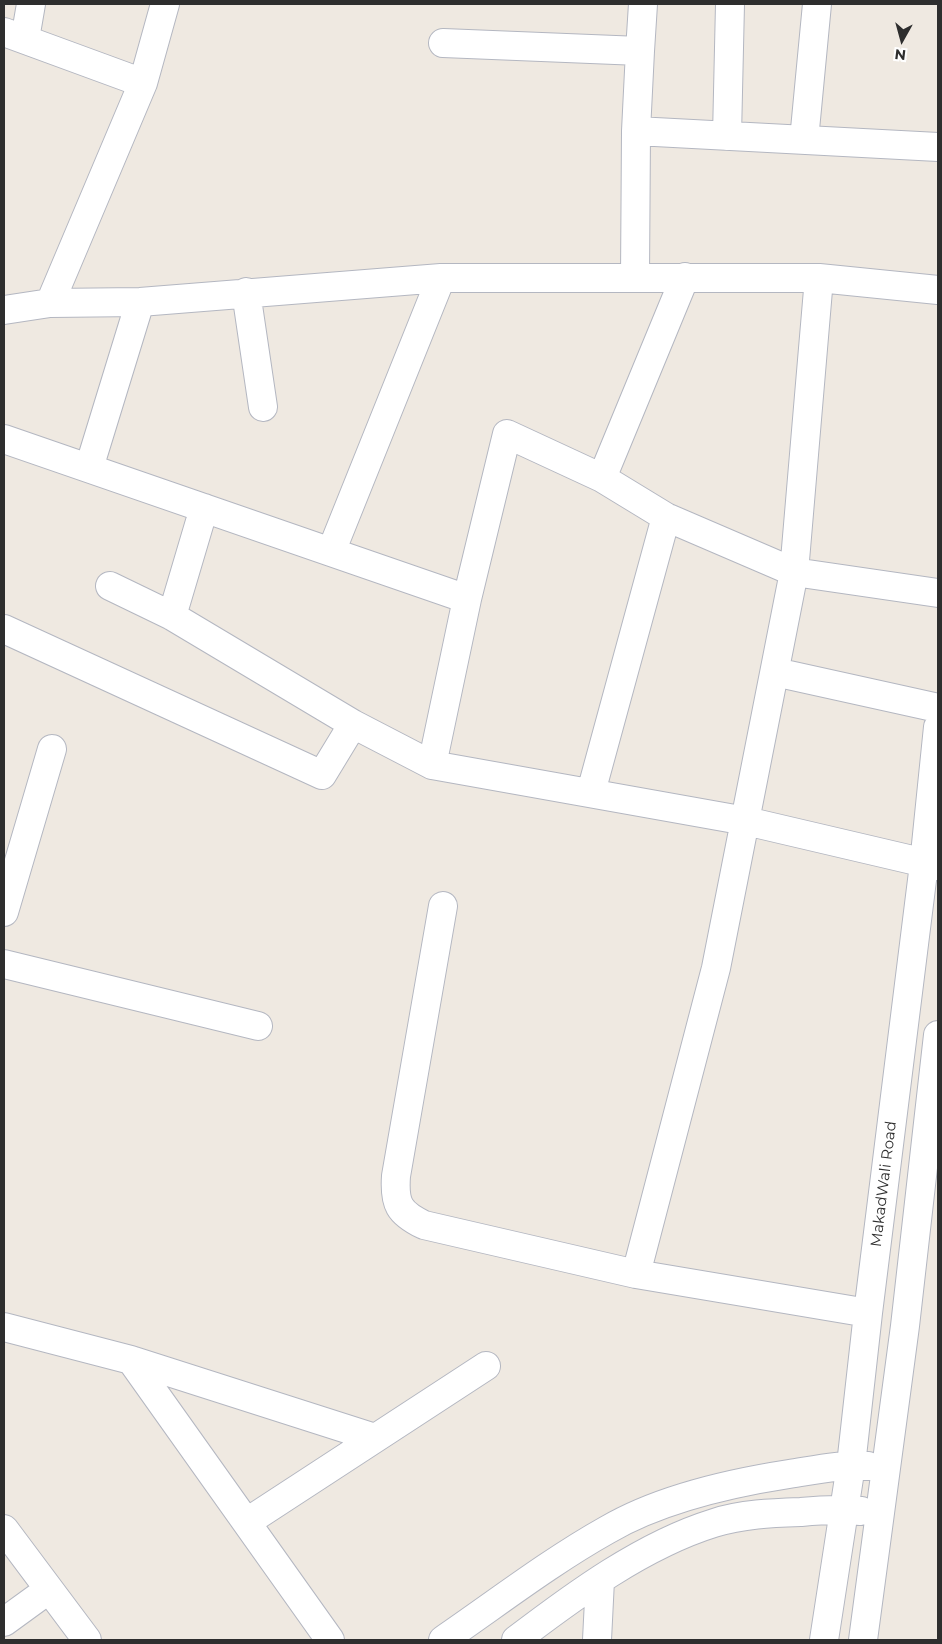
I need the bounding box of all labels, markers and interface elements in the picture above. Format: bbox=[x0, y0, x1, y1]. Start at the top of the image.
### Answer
north arrow bbox=[877, 15, 927, 65]
text: N bbox=[893, 45, 907, 65]
street label: MakadWali Road bbox=[867, 1120, 901, 1248]

